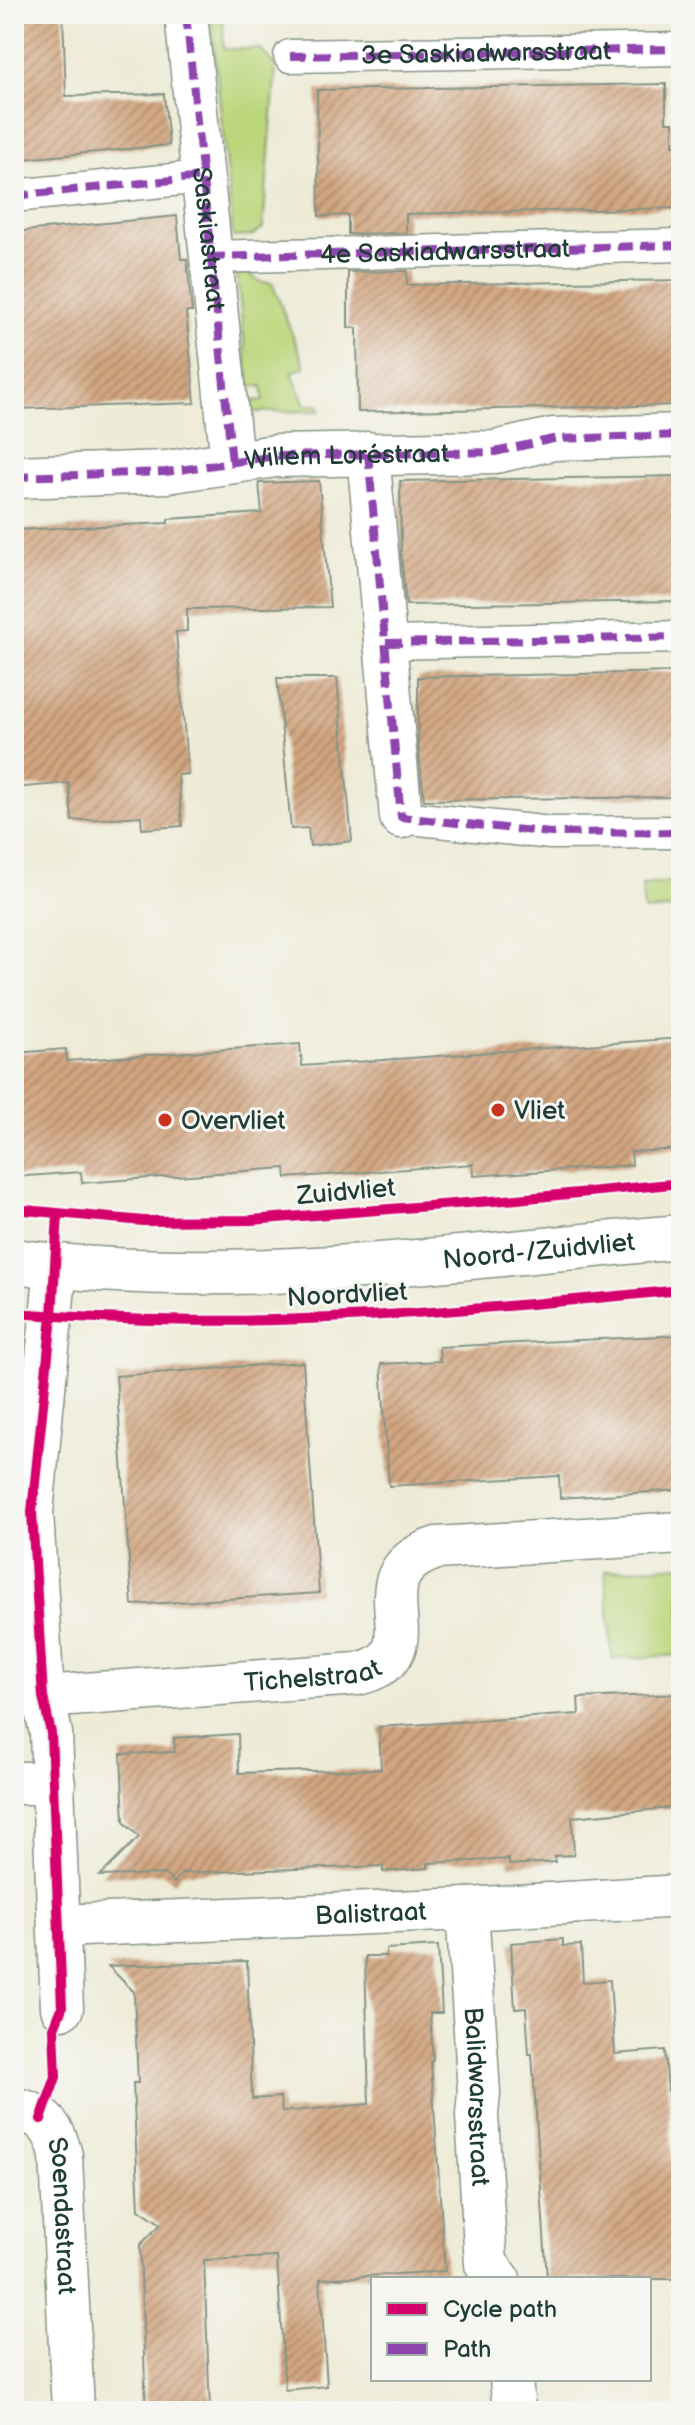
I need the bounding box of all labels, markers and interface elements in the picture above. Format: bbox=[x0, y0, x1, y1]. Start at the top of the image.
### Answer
street label: 3e Saskiadwarsstraat bbox=[361, 36, 611, 72]
street label: Saskiastraat bbox=[185, 166, 230, 312]
street label: 4e Saskiadwarsstraat bbox=[320, 234, 570, 271]
street label: Willem Loréstraat bbox=[243, 439, 449, 477]
place label: Vliet bbox=[514, 1096, 565, 1127]
marker: Vliet bbox=[489, 1101, 507, 1119]
place label: Overvliet bbox=[181, 1106, 286, 1137]
marker: Overvliet bbox=[156, 1111, 174, 1129]
street label: Zuidvliet bbox=[295, 1173, 397, 1212]
street label: Noord-/Zuidvliet bbox=[441, 1227, 636, 1277]
street label: Noordvliet bbox=[286, 1277, 408, 1314]
street label: Tichelstraat bbox=[243, 1653, 387, 1699]
street label: Balistraat bbox=[314, 1897, 427, 1932]
street label: Balidwarsstraat bbox=[456, 2006, 495, 2187]
street label: Soendastraat bbox=[40, 2134, 82, 2295]
legend bbox=[371, 2277, 651, 2381]
text: Cycle path bbox=[443, 2295, 557, 2324]
text: Path bbox=[443, 2335, 491, 2364]

